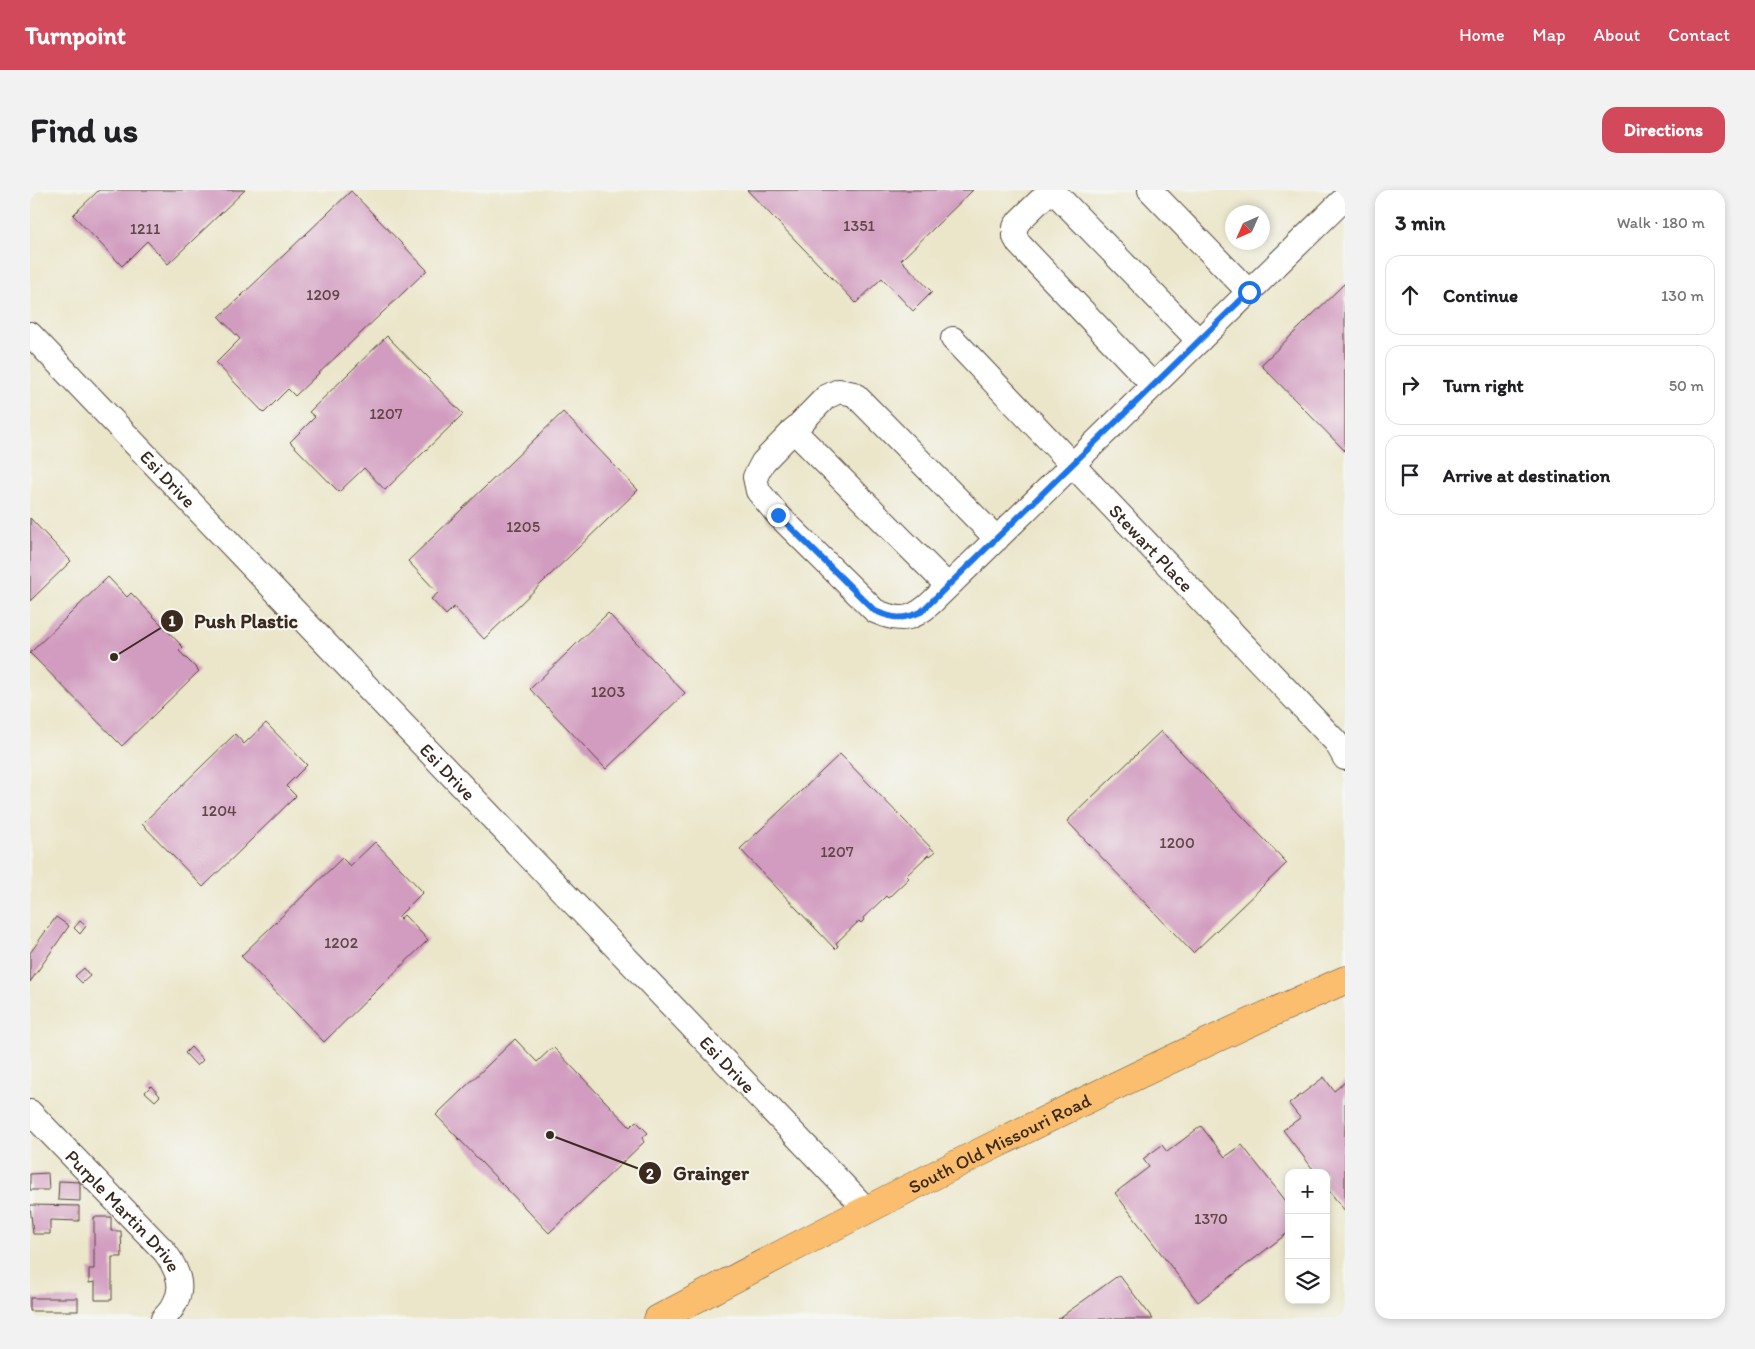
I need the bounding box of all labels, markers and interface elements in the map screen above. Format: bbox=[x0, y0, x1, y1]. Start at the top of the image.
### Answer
text: Turnpoint bbox=[25, 21, 126, 50]
text: Home bbox=[1459, 24, 1505, 46]
text: Map bbox=[1533, 24, 1566, 46]
text: About bbox=[1594, 24, 1640, 46]
text: Contact bbox=[1668, 24, 1730, 46]
button: Directions bbox=[1602, 107, 1725, 153]
text: Find us bbox=[30, 109, 138, 151]
north arrow bbox=[1225, 205, 1270, 250]
text: 3 min bbox=[1395, 210, 1445, 235]
text: Walk · 180 m bbox=[1617, 213, 1705, 232]
house number: 1351 bbox=[843, 216, 876, 235]
house number: 1211 bbox=[130, 219, 161, 238]
route start bbox=[1238, 281, 1261, 304]
icon: ahead bbox=[1396, 281, 1424, 309]
text: Continue bbox=[1443, 284, 1518, 307]
house number: 1209 bbox=[306, 285, 340, 304]
text: 130 m bbox=[1661, 286, 1704, 305]
icon: right bbox=[1396, 371, 1424, 399]
text: Turn right bbox=[1443, 374, 1524, 397]
text: 50 m bbox=[1669, 376, 1704, 395]
house number: 1207 bbox=[369, 404, 403, 423]
street label: Esi Drive bbox=[135, 445, 201, 512]
icon: arrive bbox=[1396, 461, 1424, 489]
text: Arrive at destination bbox=[1443, 464, 1610, 487]
street label: Stewart Place bbox=[1104, 499, 1198, 597]
route end bbox=[767, 504, 790, 527]
house number: 1205 bbox=[506, 517, 540, 536]
callout: Push Plastic bbox=[159, 603, 309, 638]
text: Push Plastic bbox=[194, 609, 299, 633]
text: 1 bbox=[169, 612, 176, 630]
house number: 1203 bbox=[591, 682, 625, 701]
street label: Esi Drive bbox=[415, 738, 480, 805]
house number: 1204 bbox=[201, 801, 237, 820]
house number: 1200 bbox=[1159, 833, 1195, 852]
house number: 1207 bbox=[820, 842, 854, 861]
house number: 1202 bbox=[324, 933, 359, 952]
street label: Esi Drive bbox=[695, 1031, 760, 1098]
street label: South Old Missouri Road bbox=[904, 1089, 1095, 1199]
street label: Purple Martin Drive bbox=[60, 1145, 186, 1276]
callout: Grainger bbox=[638, 1156, 759, 1191]
text: Grainger bbox=[673, 1161, 750, 1186]
text: 2 bbox=[646, 1165, 654, 1183]
map controls bbox=[1285, 1169, 1330, 1304]
button: + bbox=[1285, 1169, 1330, 1214]
house number: 1370 bbox=[1194, 1209, 1228, 1228]
button: − bbox=[1285, 1214, 1330, 1259]
button: layers bbox=[1285, 1259, 1330, 1304]

